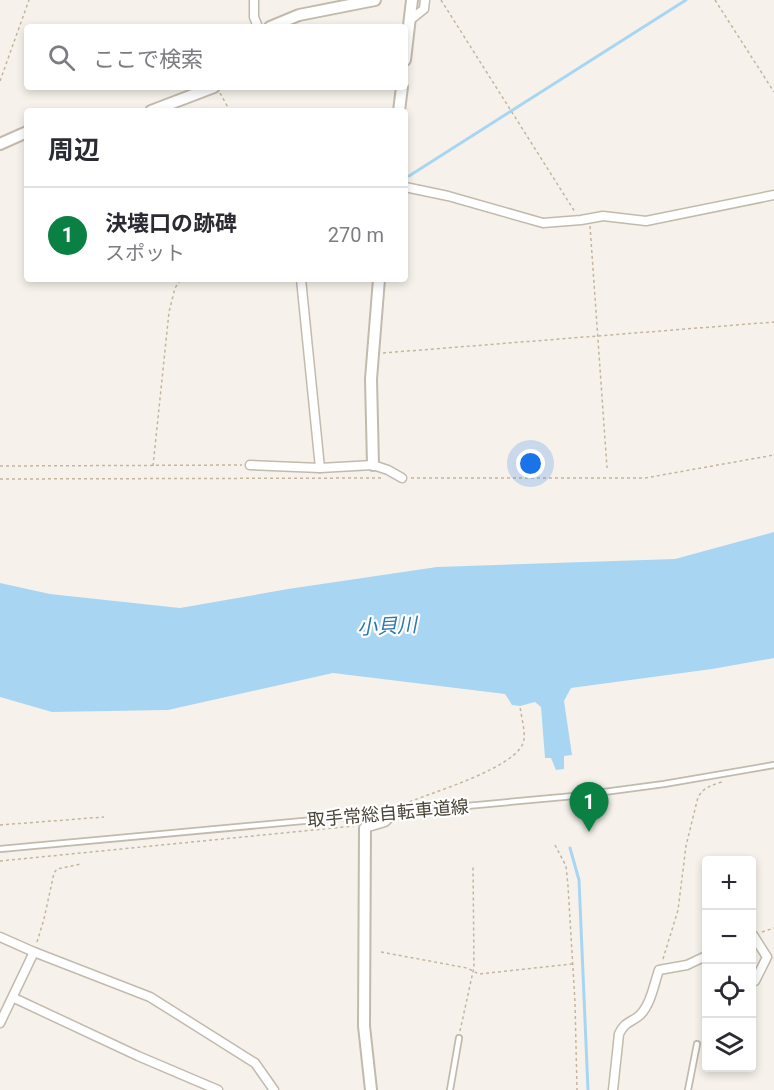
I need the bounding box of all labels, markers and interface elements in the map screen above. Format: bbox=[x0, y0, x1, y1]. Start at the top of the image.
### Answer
search box bbox=[24, 24, 408, 90]
icon: search bbox=[45, 41, 78, 74]
text: ここで検索 bbox=[93, 47, 203, 72]
text: 周辺 bbox=[48, 135, 100, 165]
text: 決壊口の跡碑 bbox=[105, 211, 237, 236]
text: 1 bbox=[62, 223, 73, 247]
text: 270 m bbox=[328, 223, 384, 247]
text: スポット bbox=[105, 241, 185, 265]
your location bbox=[516, 449, 545, 478]
water label: 小貝川 bbox=[356, 612, 420, 640]
pin: 1 bbox=[570, 782, 608, 832]
street label: 取手常総自転車道線 bbox=[306, 795, 470, 831]
map controls bbox=[702, 856, 756, 1072]
button: + bbox=[702, 856, 756, 910]
button: − bbox=[702, 910, 756, 964]
button: locate bbox=[702, 964, 756, 1018]
button: layers bbox=[702, 1018, 756, 1072]

